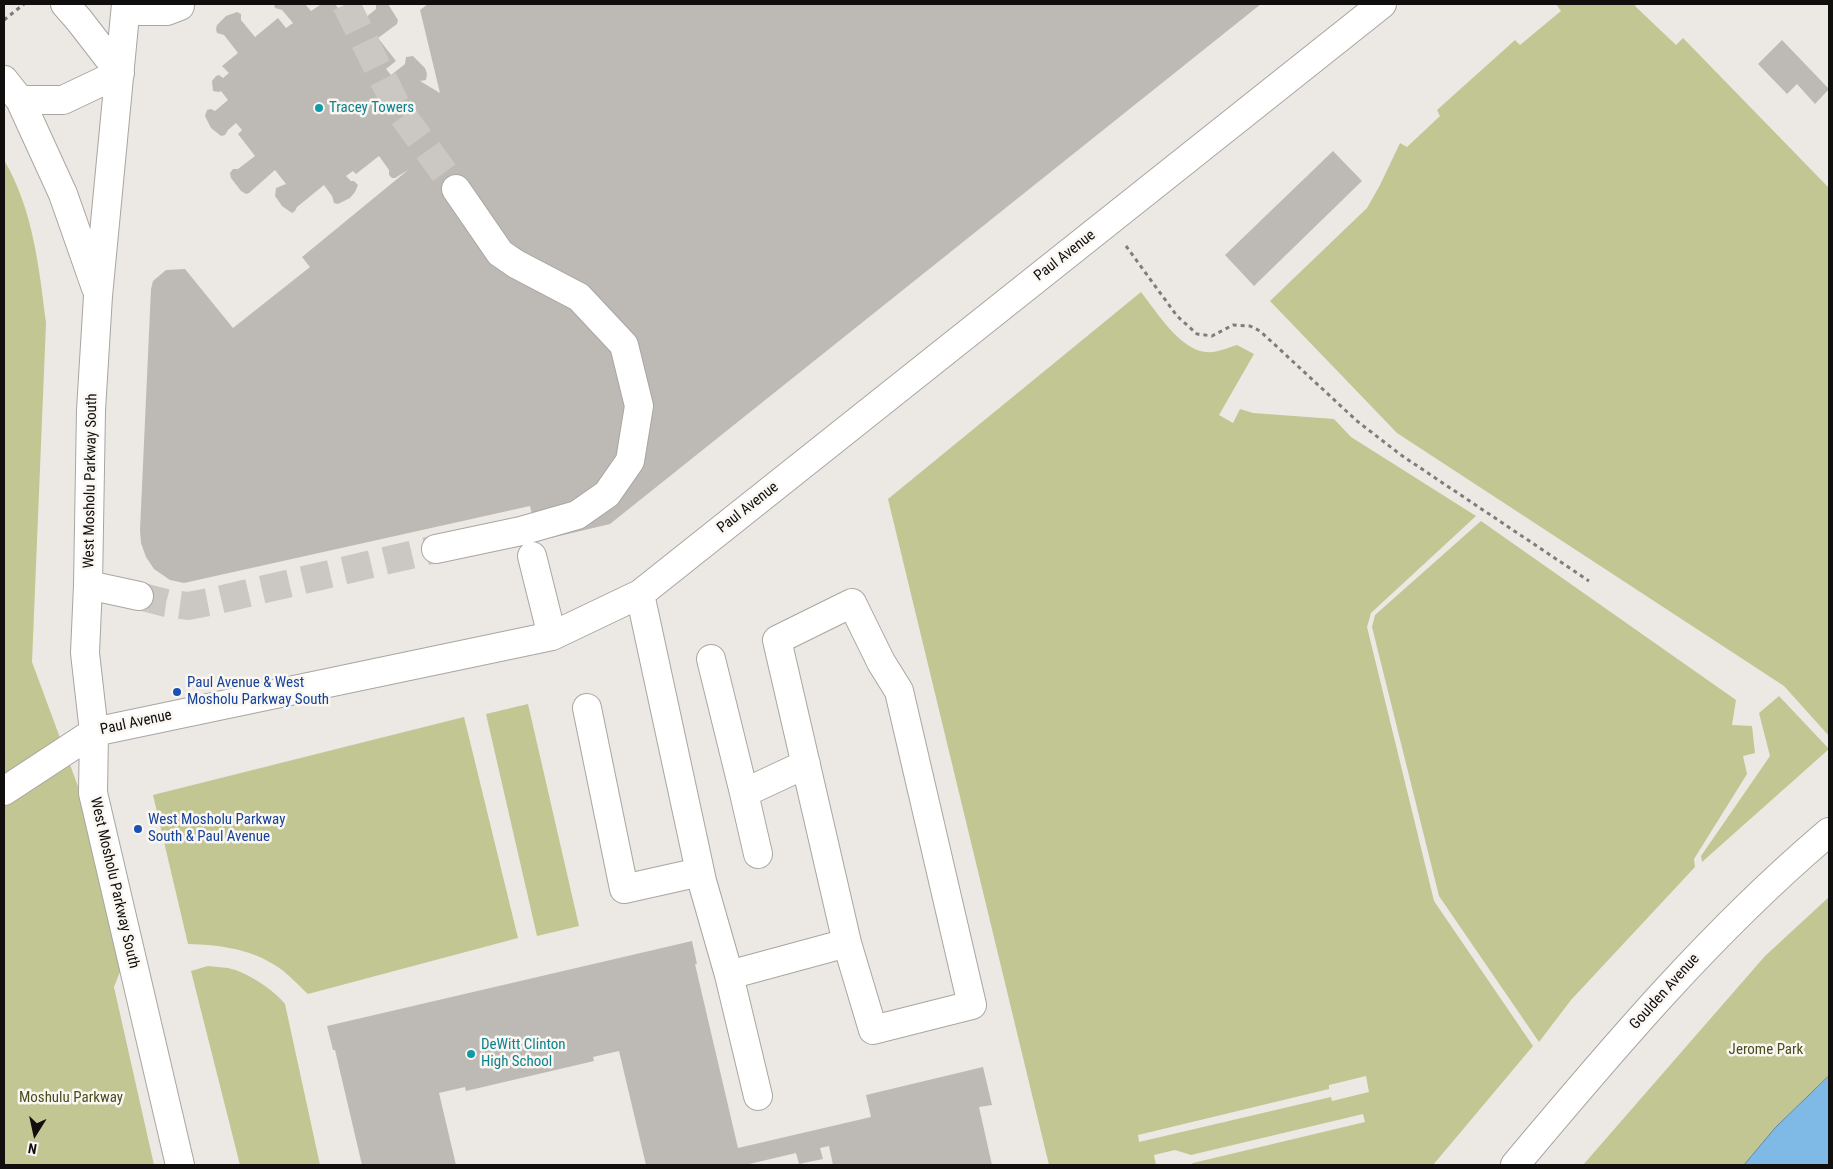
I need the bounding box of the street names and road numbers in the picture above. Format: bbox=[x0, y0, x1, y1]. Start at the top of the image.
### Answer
street label: Paul Avenue bbox=[1031, 227, 1099, 285]
street label: West Mosholu Parkway South bbox=[80, 393, 102, 569]
street label: Paul Avenue bbox=[714, 479, 782, 537]
street label: Paul Avenue bbox=[99, 707, 173, 739]
street label: West Mosholu Parkway South bbox=[86, 796, 142, 970]
street label: Goulden Avenue bbox=[1626, 951, 1704, 1033]

